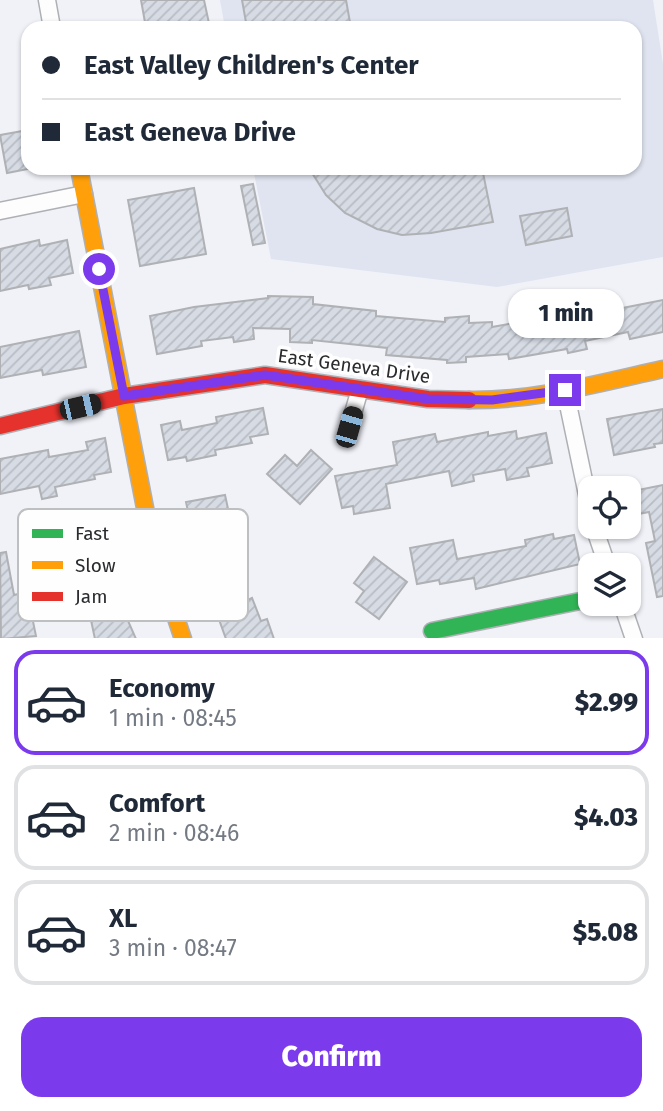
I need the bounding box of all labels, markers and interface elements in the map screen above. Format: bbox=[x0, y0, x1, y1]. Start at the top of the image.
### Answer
text: East Valley Children's Center bbox=[84, 50, 419, 81]
text: East Geneva Drive bbox=[84, 117, 296, 148]
route start bbox=[83, 253, 115, 285]
callout: 1 min bbox=[507, 288, 623, 338]
text: 1 min bbox=[538, 299, 594, 327]
street label: East Geneva Drive bbox=[276, 344, 432, 388]
route end bbox=[549, 374, 581, 406]
car bbox=[58, 392, 103, 422]
car bbox=[334, 404, 365, 450]
map controls bbox=[578, 476, 641, 616]
button: locate bbox=[578, 476, 641, 539]
legend bbox=[18, 509, 248, 621]
text: Fast bbox=[75, 522, 109, 545]
button: layers bbox=[578, 553, 641, 616]
text: Slow bbox=[75, 554, 116, 577]
text: Jam bbox=[75, 585, 107, 608]
icon: car bbox=[25, 671, 88, 734]
text: Economy bbox=[109, 673, 215, 704]
text: $2.99 bbox=[575, 687, 638, 718]
text: 1 min · 08:45 bbox=[109, 704, 237, 732]
icon: car bbox=[25, 786, 88, 849]
text: Comfort bbox=[109, 788, 205, 819]
text: $4.03 bbox=[574, 802, 638, 833]
text: 2 min · 08:46 bbox=[109, 819, 239, 847]
icon: car bbox=[25, 901, 88, 964]
text: XL bbox=[109, 903, 137, 934]
text: $5.08 bbox=[573, 917, 638, 948]
text: 3 min · 08:47 bbox=[109, 934, 237, 962]
button: Confirm bbox=[21, 1017, 642, 1097]

